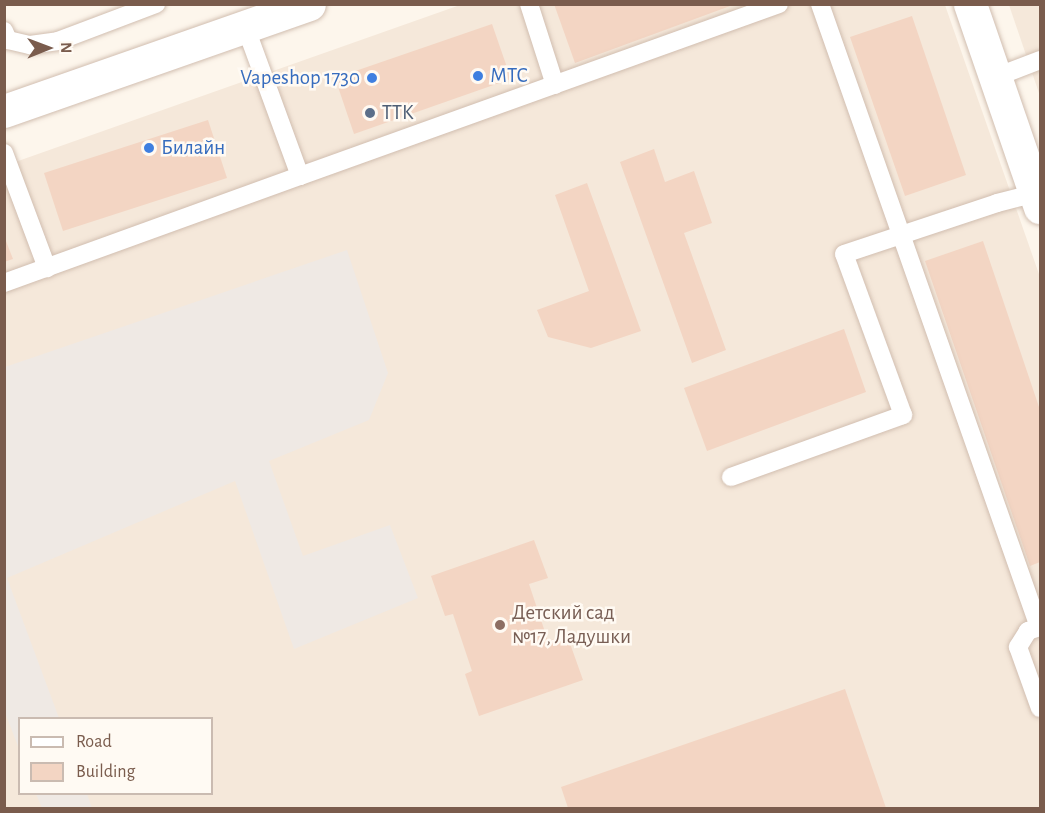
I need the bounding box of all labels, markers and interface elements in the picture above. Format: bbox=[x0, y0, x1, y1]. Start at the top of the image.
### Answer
north arrow bbox=[18, 18, 78, 78]
text: N bbox=[58, 42, 74, 53]
place label: МТС bbox=[490, 63, 528, 89]
place label: Vapeshop 1730 bbox=[240, 65, 360, 91]
marker: МТС bbox=[471, 69, 485, 83]
marker: Vapeshop 1730 bbox=[365, 71, 379, 85]
place label: ТТК bbox=[382, 100, 414, 126]
marker: ТТК bbox=[363, 106, 377, 120]
place label: Билайн bbox=[161, 135, 225, 161]
marker: Билайн bbox=[142, 141, 156, 155]
place label: Детский сад №17, Ладушки bbox=[512, 600, 631, 650]
marker: Детский сад №17, Ладушки bbox=[493, 618, 507, 632]
legend bbox=[18, 717, 213, 795]
text: Road bbox=[76, 733, 112, 751]
text: Building bbox=[76, 763, 135, 781]

